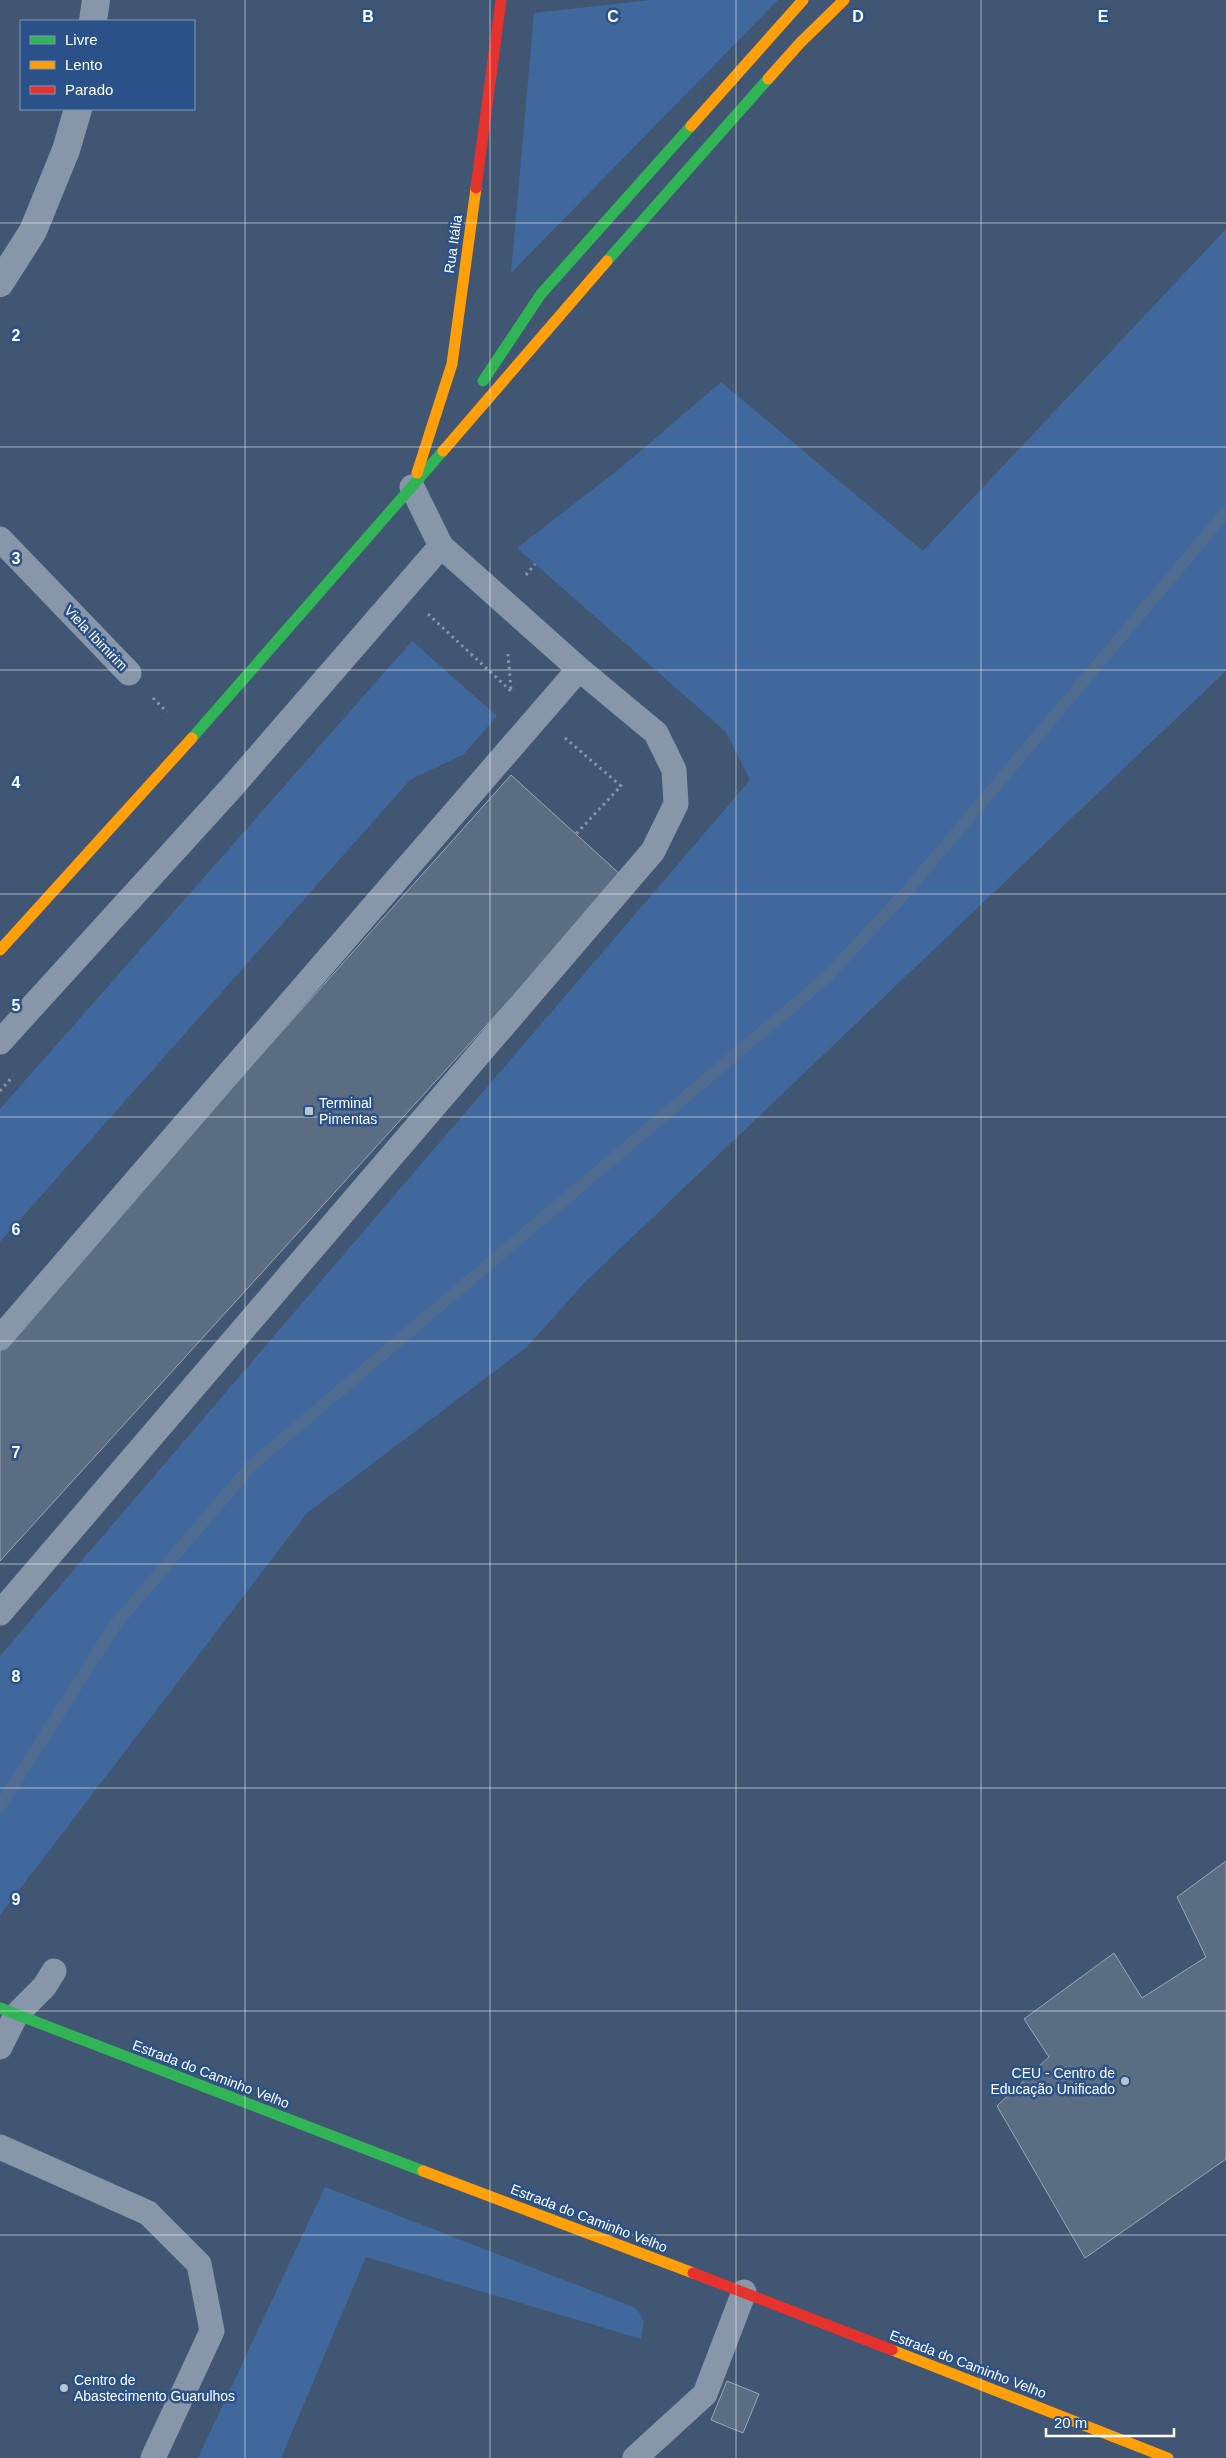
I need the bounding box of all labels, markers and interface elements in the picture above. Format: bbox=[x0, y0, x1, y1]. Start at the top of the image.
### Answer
text: B bbox=[362, 8, 374, 25]
text: C bbox=[607, 8, 619, 25]
text: D bbox=[852, 8, 864, 25]
text: E bbox=[1098, 8, 1109, 25]
legend bbox=[20, 20, 195, 110]
text: Livre bbox=[65, 31, 98, 48]
text: Lento bbox=[65, 56, 103, 73]
text: Parado bbox=[65, 81, 113, 98]
street label: Rua Itália bbox=[441, 213, 465, 274]
text: 2 bbox=[12, 327, 21, 344]
text: 3 bbox=[12, 550, 21, 567]
street label: Viela Ibimirim bbox=[61, 602, 131, 674]
text: 4 bbox=[12, 774, 21, 791]
text: 5 bbox=[12, 997, 21, 1014]
place label: Terminal Pimentas bbox=[319, 1095, 377, 1127]
marker: Terminal Pimentas bbox=[303, 1105, 315, 1117]
text: 6 bbox=[12, 1221, 21, 1238]
text: 7 bbox=[12, 1444, 21, 1461]
text: 8 bbox=[12, 1668, 21, 1685]
text: 9 bbox=[12, 1891, 21, 1908]
street label: Estrada do Caminho Velho bbox=[130, 2037, 292, 2111]
place label: CEU - Centro de Educação Unificado bbox=[990, 2065, 1115, 2097]
marker: CEU - Centro de Educação Unificado bbox=[1119, 2075, 1131, 2087]
street label: Estrada do Caminho Velho bbox=[508, 2181, 670, 2255]
street label: Estrada do Caminho Velho bbox=[887, 2327, 1049, 2401]
place label: Centro de Abastecimento Guarulhos bbox=[74, 2372, 235, 2404]
marker: Centro de Abastecimento Guarulhos bbox=[58, 2382, 70, 2394]
scale bar bbox=[1046, 2406, 1174, 2438]
text: 20 m bbox=[1054, 2414, 1087, 2431]

